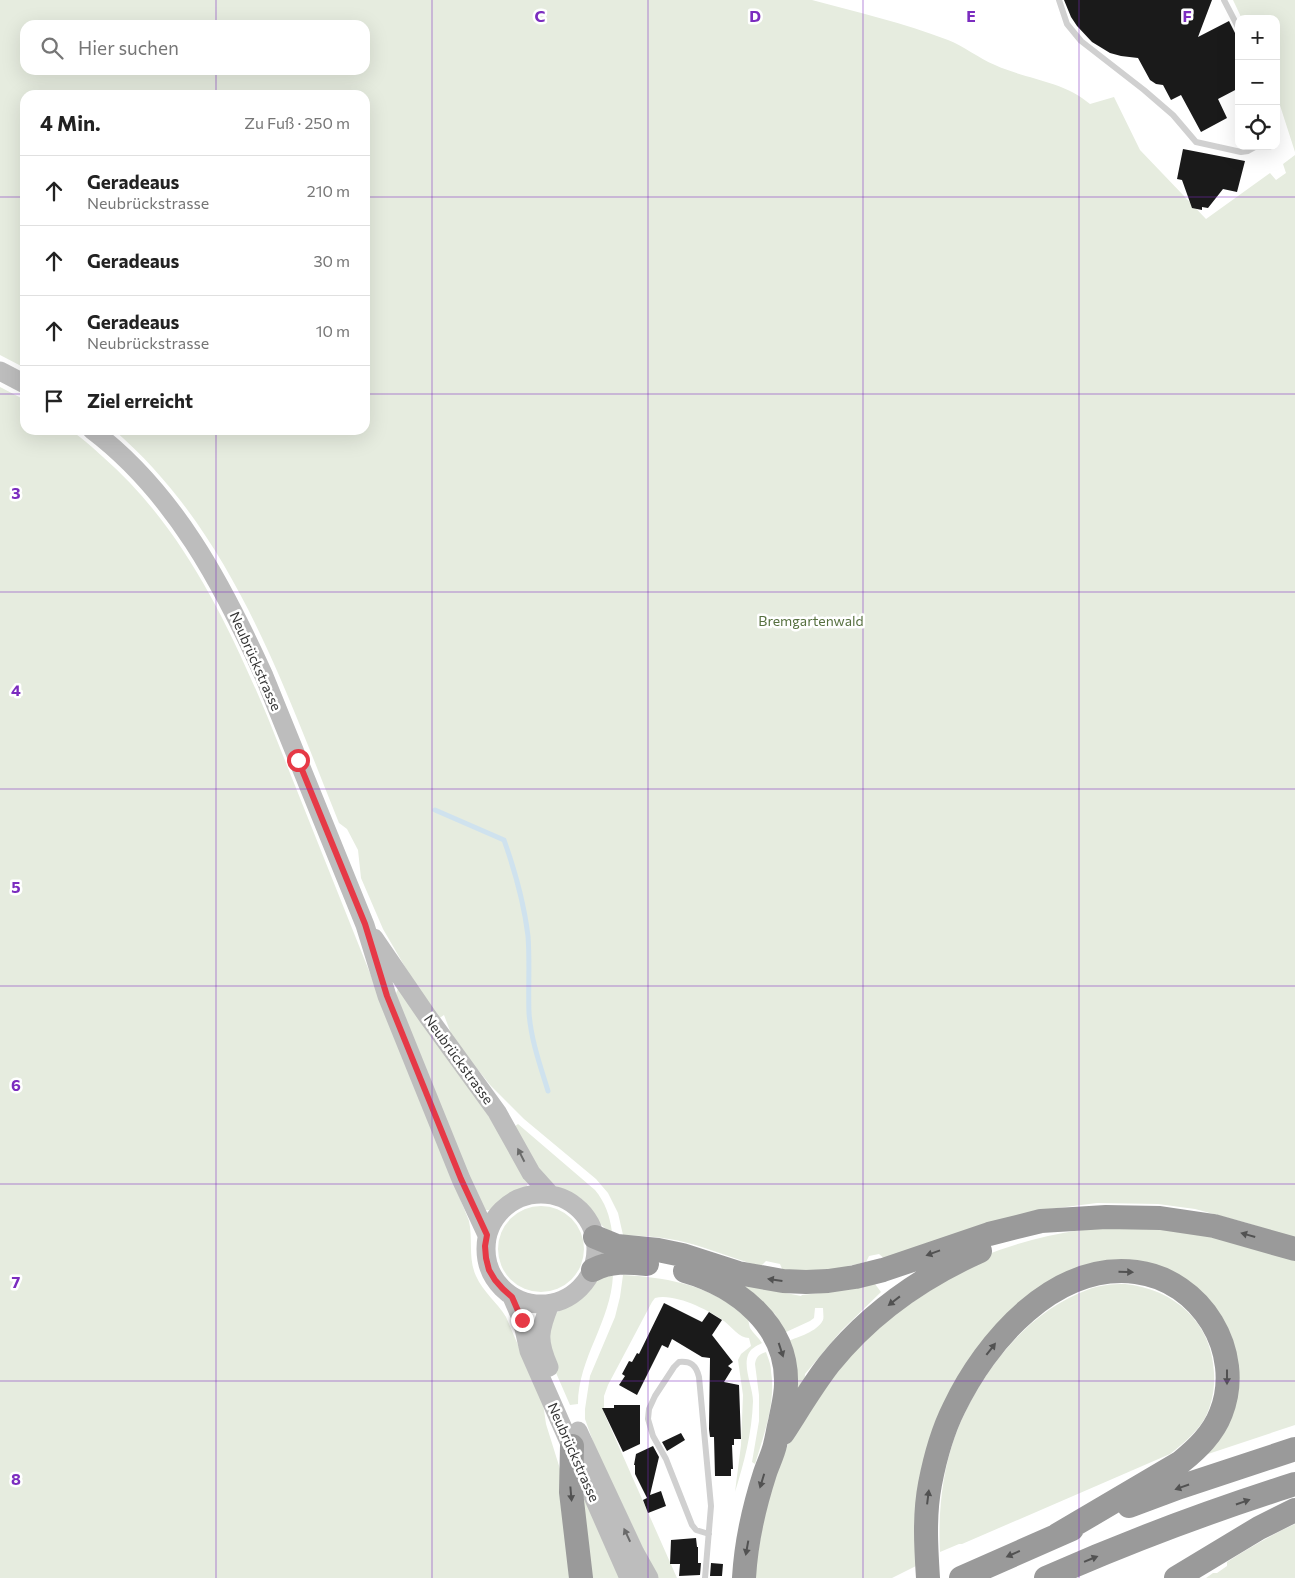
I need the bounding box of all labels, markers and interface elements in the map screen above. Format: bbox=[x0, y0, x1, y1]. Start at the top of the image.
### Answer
text: C bbox=[535, 6, 546, 25]
text: D bbox=[749, 6, 761, 25]
text: E bbox=[966, 6, 976, 25]
text: F bbox=[1182, 6, 1192, 25]
map controls bbox=[1235, 15, 1280, 150]
button: + bbox=[1235, 15, 1280, 60]
search box bbox=[20, 20, 370, 75]
icon: search bbox=[38, 34, 66, 62]
text: Hier suchen bbox=[78, 36, 179, 59]
button: − bbox=[1235, 60, 1280, 105]
button: locate bbox=[1235, 105, 1280, 150]
text: 4 Min. bbox=[40, 110, 101, 135]
text: Zu Fuß · 250 m bbox=[244, 113, 350, 132]
text: Geradeaus bbox=[87, 170, 179, 193]
icon: ahead bbox=[40, 177, 68, 205]
text: 210 m bbox=[307, 181, 350, 200]
text: Neubrückstrasse bbox=[87, 193, 209, 212]
icon: ahead bbox=[40, 247, 68, 275]
text: Geradeaus bbox=[87, 249, 179, 272]
text: 30 m bbox=[313, 251, 350, 270]
text: Geradeaus bbox=[87, 310, 179, 333]
icon: ahead bbox=[40, 317, 68, 345]
text: 10 m bbox=[316, 321, 350, 340]
text: Neubrückstrasse bbox=[87, 333, 209, 352]
icon: arrive bbox=[40, 387, 68, 415]
text: Ziel erreicht bbox=[87, 389, 193, 412]
text: 3 bbox=[11, 483, 21, 502]
street label: Neubrückstrasse bbox=[226, 609, 286, 713]
park label: Bremgartenwald bbox=[758, 612, 864, 629]
text: 4 bbox=[11, 680, 21, 699]
route start bbox=[287, 749, 310, 772]
text: 5 bbox=[11, 877, 21, 896]
street label: Neubrückstrasse bbox=[421, 1011, 497, 1107]
text: 6 bbox=[11, 1075, 21, 1094]
one-way arrow bbox=[517, 1148, 525, 1162]
one-way arrow bbox=[1241, 1231, 1256, 1239]
one-way arrow bbox=[925, 1249, 940, 1257]
one-way arrow bbox=[1119, 1268, 1135, 1276]
text: 7 bbox=[12, 1272, 21, 1291]
one-way arrow bbox=[766, 1275, 782, 1283]
one-way arrow bbox=[888, 1295, 901, 1306]
route end bbox=[511, 1309, 534, 1332]
one-way arrow bbox=[777, 1343, 785, 1358]
one-way arrow bbox=[985, 1343, 996, 1356]
one-way arrow bbox=[1223, 1370, 1231, 1386]
street label: Neubrückstrasse bbox=[544, 1400, 604, 1504]
text: 8 bbox=[11, 1469, 21, 1488]
one-way arrow bbox=[758, 1474, 766, 1489]
one-way arrow bbox=[1175, 1483, 1190, 1491]
one-way arrow bbox=[568, 1487, 576, 1503]
one-way arrow bbox=[924, 1489, 932, 1505]
one-way arrow bbox=[1236, 1498, 1251, 1506]
one-way arrow bbox=[622, 1528, 630, 1542]
one-way arrow bbox=[742, 1541, 750, 1557]
one-way arrow bbox=[1006, 1551, 1020, 1559]
one-way arrow bbox=[1084, 1555, 1099, 1563]

